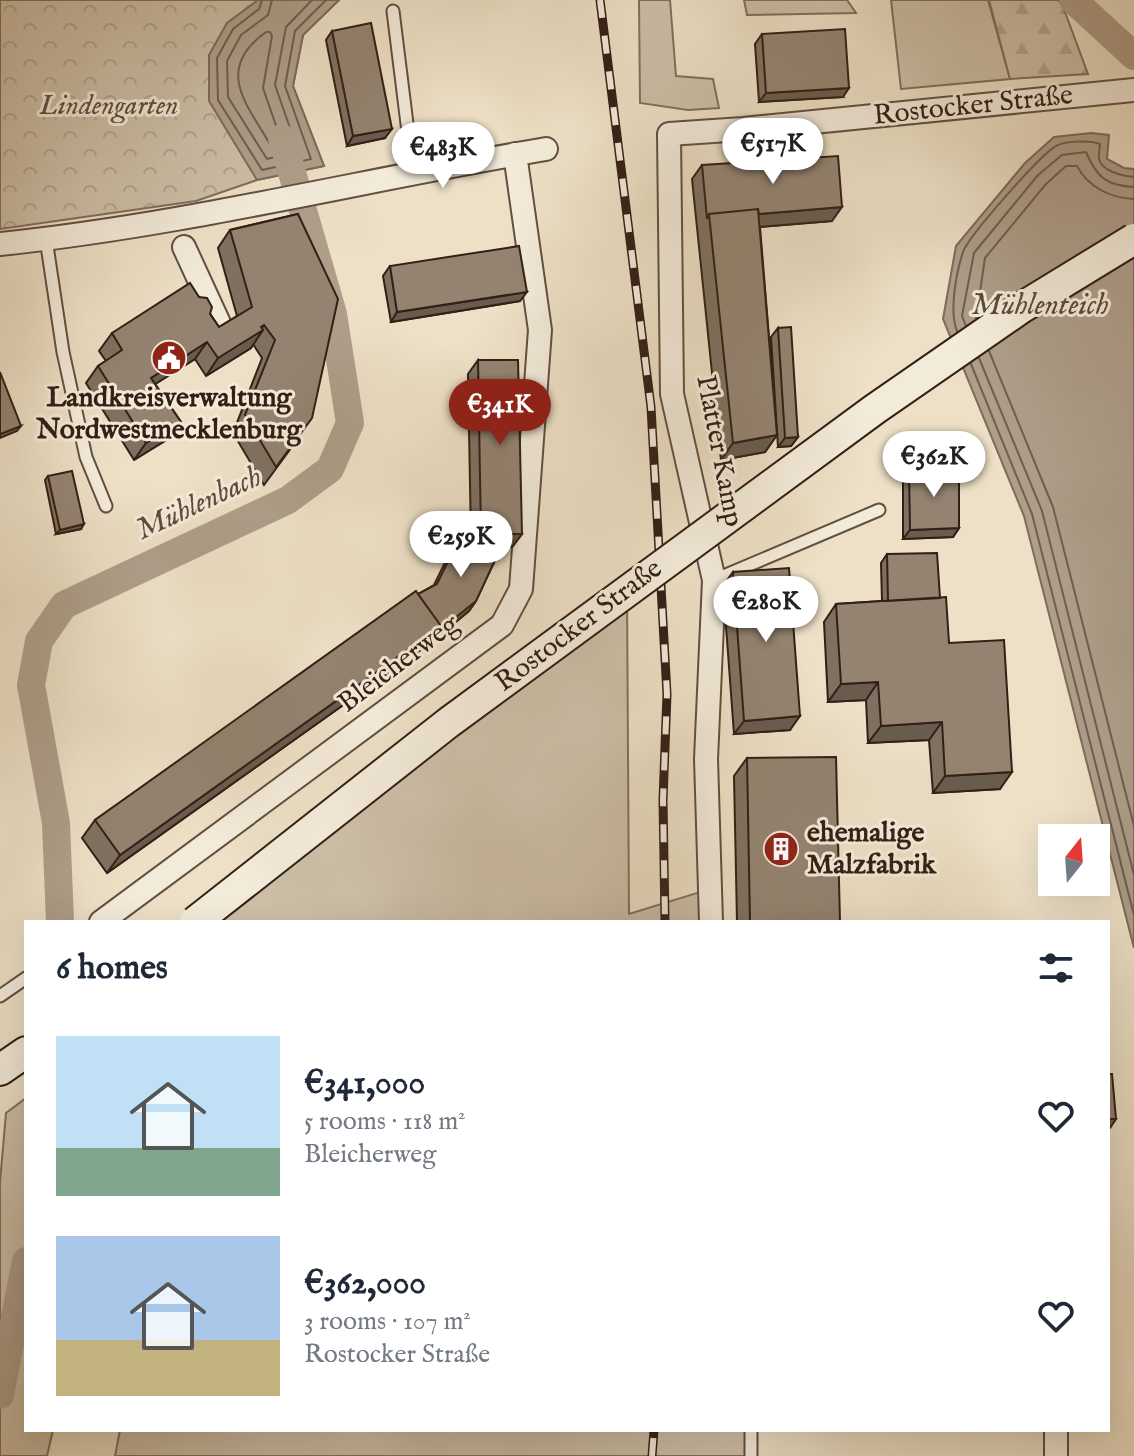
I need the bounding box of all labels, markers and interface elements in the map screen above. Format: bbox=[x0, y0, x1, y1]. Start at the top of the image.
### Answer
street label: Rostocker Straße bbox=[872, 78, 1075, 134]
park label: Lindengarten bbox=[39, 89, 178, 124]
pin: €517K bbox=[717, 118, 829, 186]
pin: €483K bbox=[387, 122, 499, 190]
text: €517K bbox=[740, 127, 806, 160]
text: €483K bbox=[410, 131, 476, 164]
water label: Mühlenteich bbox=[971, 287, 1109, 325]
public building icon: Landkreisverwaltung Nordwestmecklenburg bbox=[150, 339, 188, 377]
street label: Platter Kamp bbox=[687, 372, 751, 530]
pin: €341K bbox=[444, 379, 556, 447]
place label: Landkreisverwaltung Nordwestmecklenburg bbox=[35, 381, 303, 448]
text: €341K bbox=[467, 388, 533, 421]
pin: €362K bbox=[878, 431, 990, 499]
text: €362K bbox=[901, 440, 967, 473]
water label: Mühlenbach bbox=[130, 458, 268, 550]
pin: €259K bbox=[405, 511, 517, 579]
text: €259K bbox=[428, 520, 494, 553]
street label: Rostocker Straße bbox=[488, 552, 670, 700]
pin: €280K bbox=[710, 576, 822, 644]
text: €280K bbox=[731, 585, 801, 618]
street label: Bleicherweg bbox=[332, 607, 467, 721]
place label: ehemalige Malzfabrik bbox=[807, 816, 937, 883]
north arrow bbox=[1038, 824, 1110, 896]
map controls bbox=[1038, 824, 1110, 896]
building icon: ehemalige Malzfabrik bbox=[762, 830, 800, 868]
icon: filters bbox=[1034, 946, 1078, 990]
text: 6 homes bbox=[56, 947, 168, 990]
text: €341,000 bbox=[304, 1062, 425, 1105]
icon: home bbox=[120, 1068, 216, 1164]
icon: heart bbox=[1034, 1094, 1078, 1138]
text: 5 rooms · 118 m² bbox=[304, 1105, 466, 1138]
text: Bleicherweg bbox=[304, 1138, 436, 1171]
text: €362,000 bbox=[304, 1262, 426, 1305]
icon: home bbox=[120, 1268, 216, 1364]
icon: heart bbox=[1034, 1294, 1078, 1338]
text: 3 rooms · 107 m² bbox=[304, 1305, 471, 1338]
text: Rostocker Straße bbox=[304, 1338, 490, 1371]

